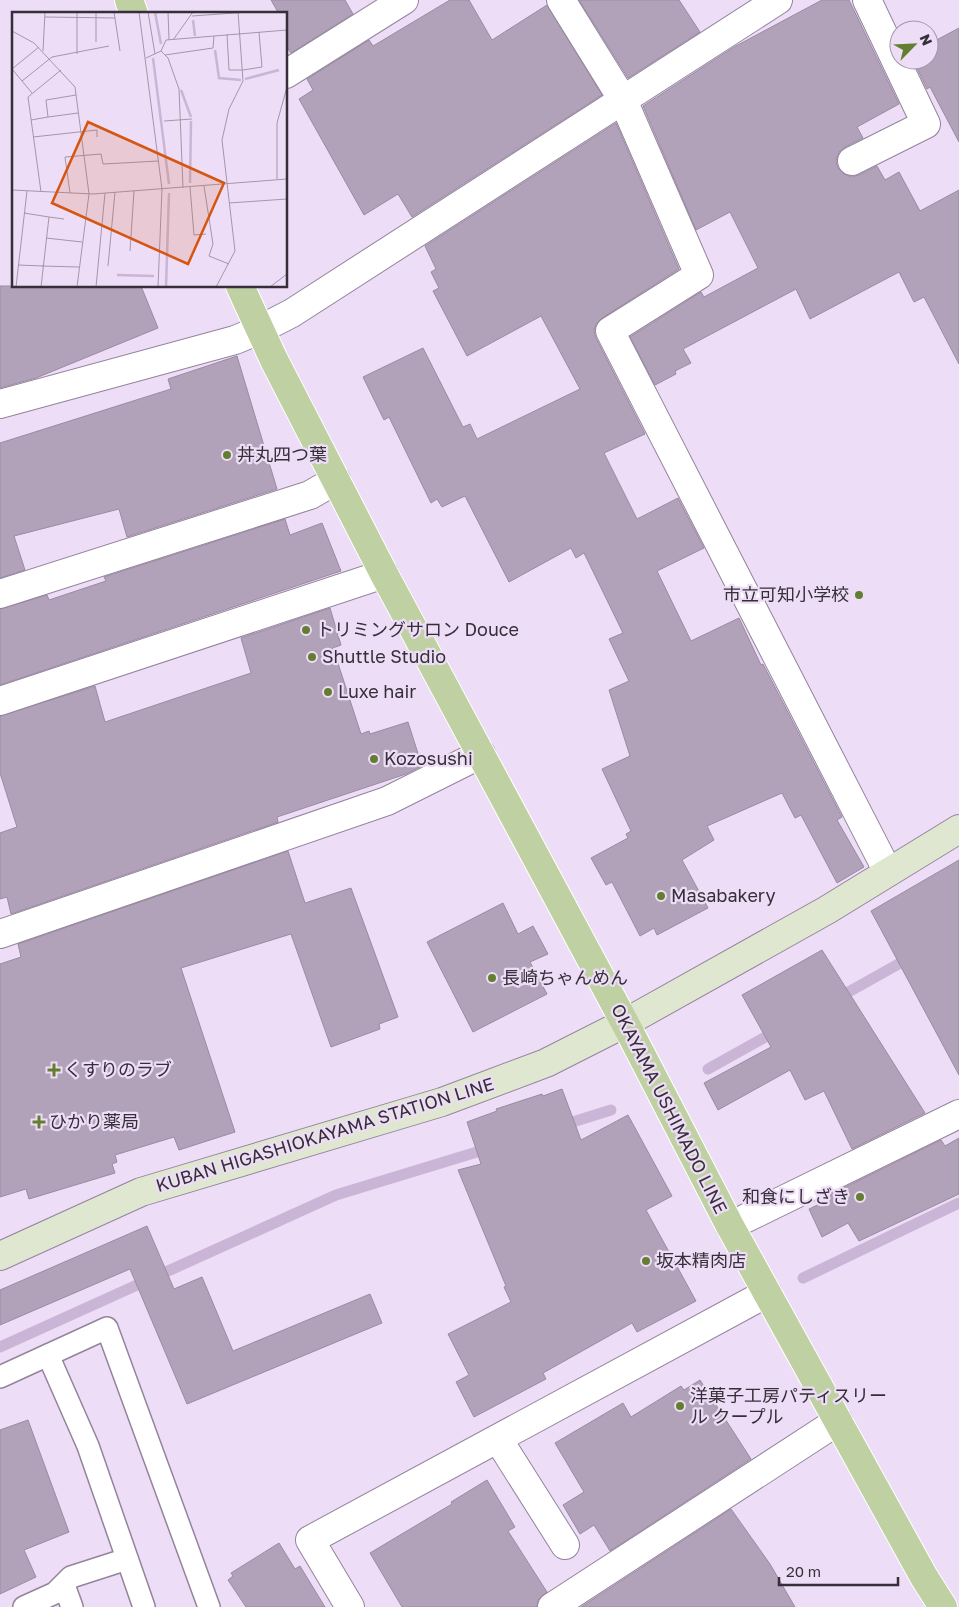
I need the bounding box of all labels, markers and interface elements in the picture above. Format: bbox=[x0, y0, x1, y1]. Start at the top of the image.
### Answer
inset map bbox=[12, 12, 288, 288]
north arrow bbox=[889, 20, 939, 70]
text: N bbox=[916, 31, 936, 48]
place label: 丼丸四つ葉 bbox=[237, 443, 327, 465]
marker: 丼丸四つ葉 bbox=[221, 449, 233, 461]
place label: 市立可知小学校 bbox=[723, 583, 849, 605]
marker: 市立可知小学校 bbox=[853, 589, 865, 601]
place label: トリミングサロン Douce bbox=[316, 618, 519, 640]
marker: トリミングサロン Douce bbox=[300, 624, 312, 636]
place label: Shuttle Studio bbox=[322, 645, 446, 667]
marker: Shuttle Studio bbox=[306, 651, 318, 663]
place label: Luxe hair bbox=[338, 680, 416, 702]
marker: Luxe hair bbox=[322, 686, 334, 698]
place label: Kozosushi bbox=[384, 747, 473, 769]
marker: Kozosushi bbox=[368, 753, 380, 765]
place label: Masabakery bbox=[671, 884, 776, 906]
marker: Masabakery bbox=[655, 890, 667, 902]
place label: 長崎ちゃんめん bbox=[502, 966, 628, 988]
marker: 長崎ちゃんめん bbox=[486, 972, 498, 984]
street label: OKAYAMA USHIMADO LINE bbox=[607, 1000, 733, 1217]
place label: くすりのラブ bbox=[64, 1058, 172, 1080]
marker: くすりのラブ bbox=[48, 1064, 60, 1076]
street label: KUBAN HIGASHIOKAYAMA STATION LINE bbox=[153, 1072, 497, 1196]
place label: ひかり薬局 bbox=[49, 1110, 139, 1132]
marker: ひかり薬局 bbox=[33, 1116, 45, 1128]
place label: 和食にしざき bbox=[742, 1185, 850, 1207]
marker: 和食にしざき bbox=[854, 1191, 866, 1203]
place label: 坂本精肉店 bbox=[656, 1249, 746, 1271]
marker: 坂本精肉店 bbox=[640, 1255, 652, 1267]
place label: 洋菓子工房パティスリー ル クープル bbox=[690, 1384, 887, 1427]
marker: 洋菓子工房パティスリー ル クープル bbox=[674, 1400, 686, 1412]
scale bar bbox=[779, 1554, 898, 1586]
text: 20 m bbox=[786, 1562, 821, 1580]

